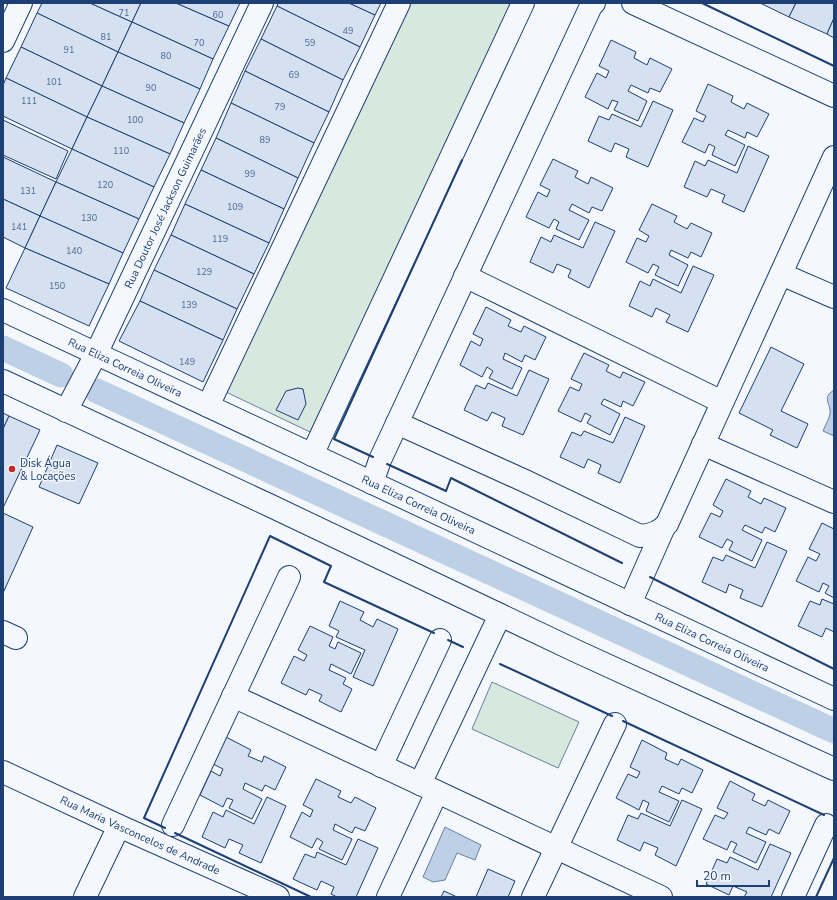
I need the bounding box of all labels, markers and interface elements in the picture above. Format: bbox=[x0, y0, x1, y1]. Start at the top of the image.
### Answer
house number: 71 bbox=[119, 7, 129, 19]
house number: 60 bbox=[213, 9, 223, 21]
house number: 49 bbox=[343, 25, 353, 37]
house number: 81 bbox=[101, 31, 111, 43]
house number: 70 bbox=[194, 37, 204, 49]
house number: 59 bbox=[305, 37, 315, 49]
house number: 91 bbox=[64, 44, 74, 56]
house number: 80 bbox=[161, 50, 171, 62]
house number: 69 bbox=[289, 69, 299, 81]
house number: 101 bbox=[46, 76, 62, 88]
house number: 90 bbox=[146, 82, 156, 94]
house number: 111 bbox=[21, 95, 37, 107]
house number: 79 bbox=[275, 101, 285, 113]
house number: 100 bbox=[127, 114, 143, 126]
street label: Rua Doutor José Jackson Guimarães bbox=[121, 125, 210, 291]
house number: 89 bbox=[260, 134, 270, 146]
house number: 110 bbox=[113, 145, 129, 157]
house number: 99 bbox=[245, 168, 255, 180]
house number: 120 bbox=[97, 179, 113, 191]
house number: 131 bbox=[20, 185, 36, 197]
house number: 109 bbox=[227, 201, 243, 213]
house number: 130 bbox=[81, 212, 97, 224]
house number: 141 bbox=[11, 221, 27, 233]
house number: 119 bbox=[212, 233, 228, 245]
house number: 140 bbox=[66, 245, 82, 257]
house number: 129 bbox=[196, 266, 212, 278]
house number: 150 bbox=[49, 280, 65, 292]
house number: 139 bbox=[181, 299, 197, 311]
street label: Rua Eliza Correia Oliveira bbox=[66, 335, 185, 401]
house number: 149 bbox=[179, 356, 195, 368]
place label: Disk Água & Locações bbox=[20, 455, 76, 484]
marker: Disk Água & Locações bbox=[7, 464, 17, 474]
street label: Rua Eliza Correia Oliveira bbox=[359, 472, 478, 538]
street label: Rua Eliza Correia Oliveira bbox=[652, 609, 772, 676]
street label: Rua Maria Vasconcelos de Andrade bbox=[58, 793, 223, 878]
scale bar bbox=[697, 862, 769, 888]
text: 20 m bbox=[703, 868, 731, 884]

